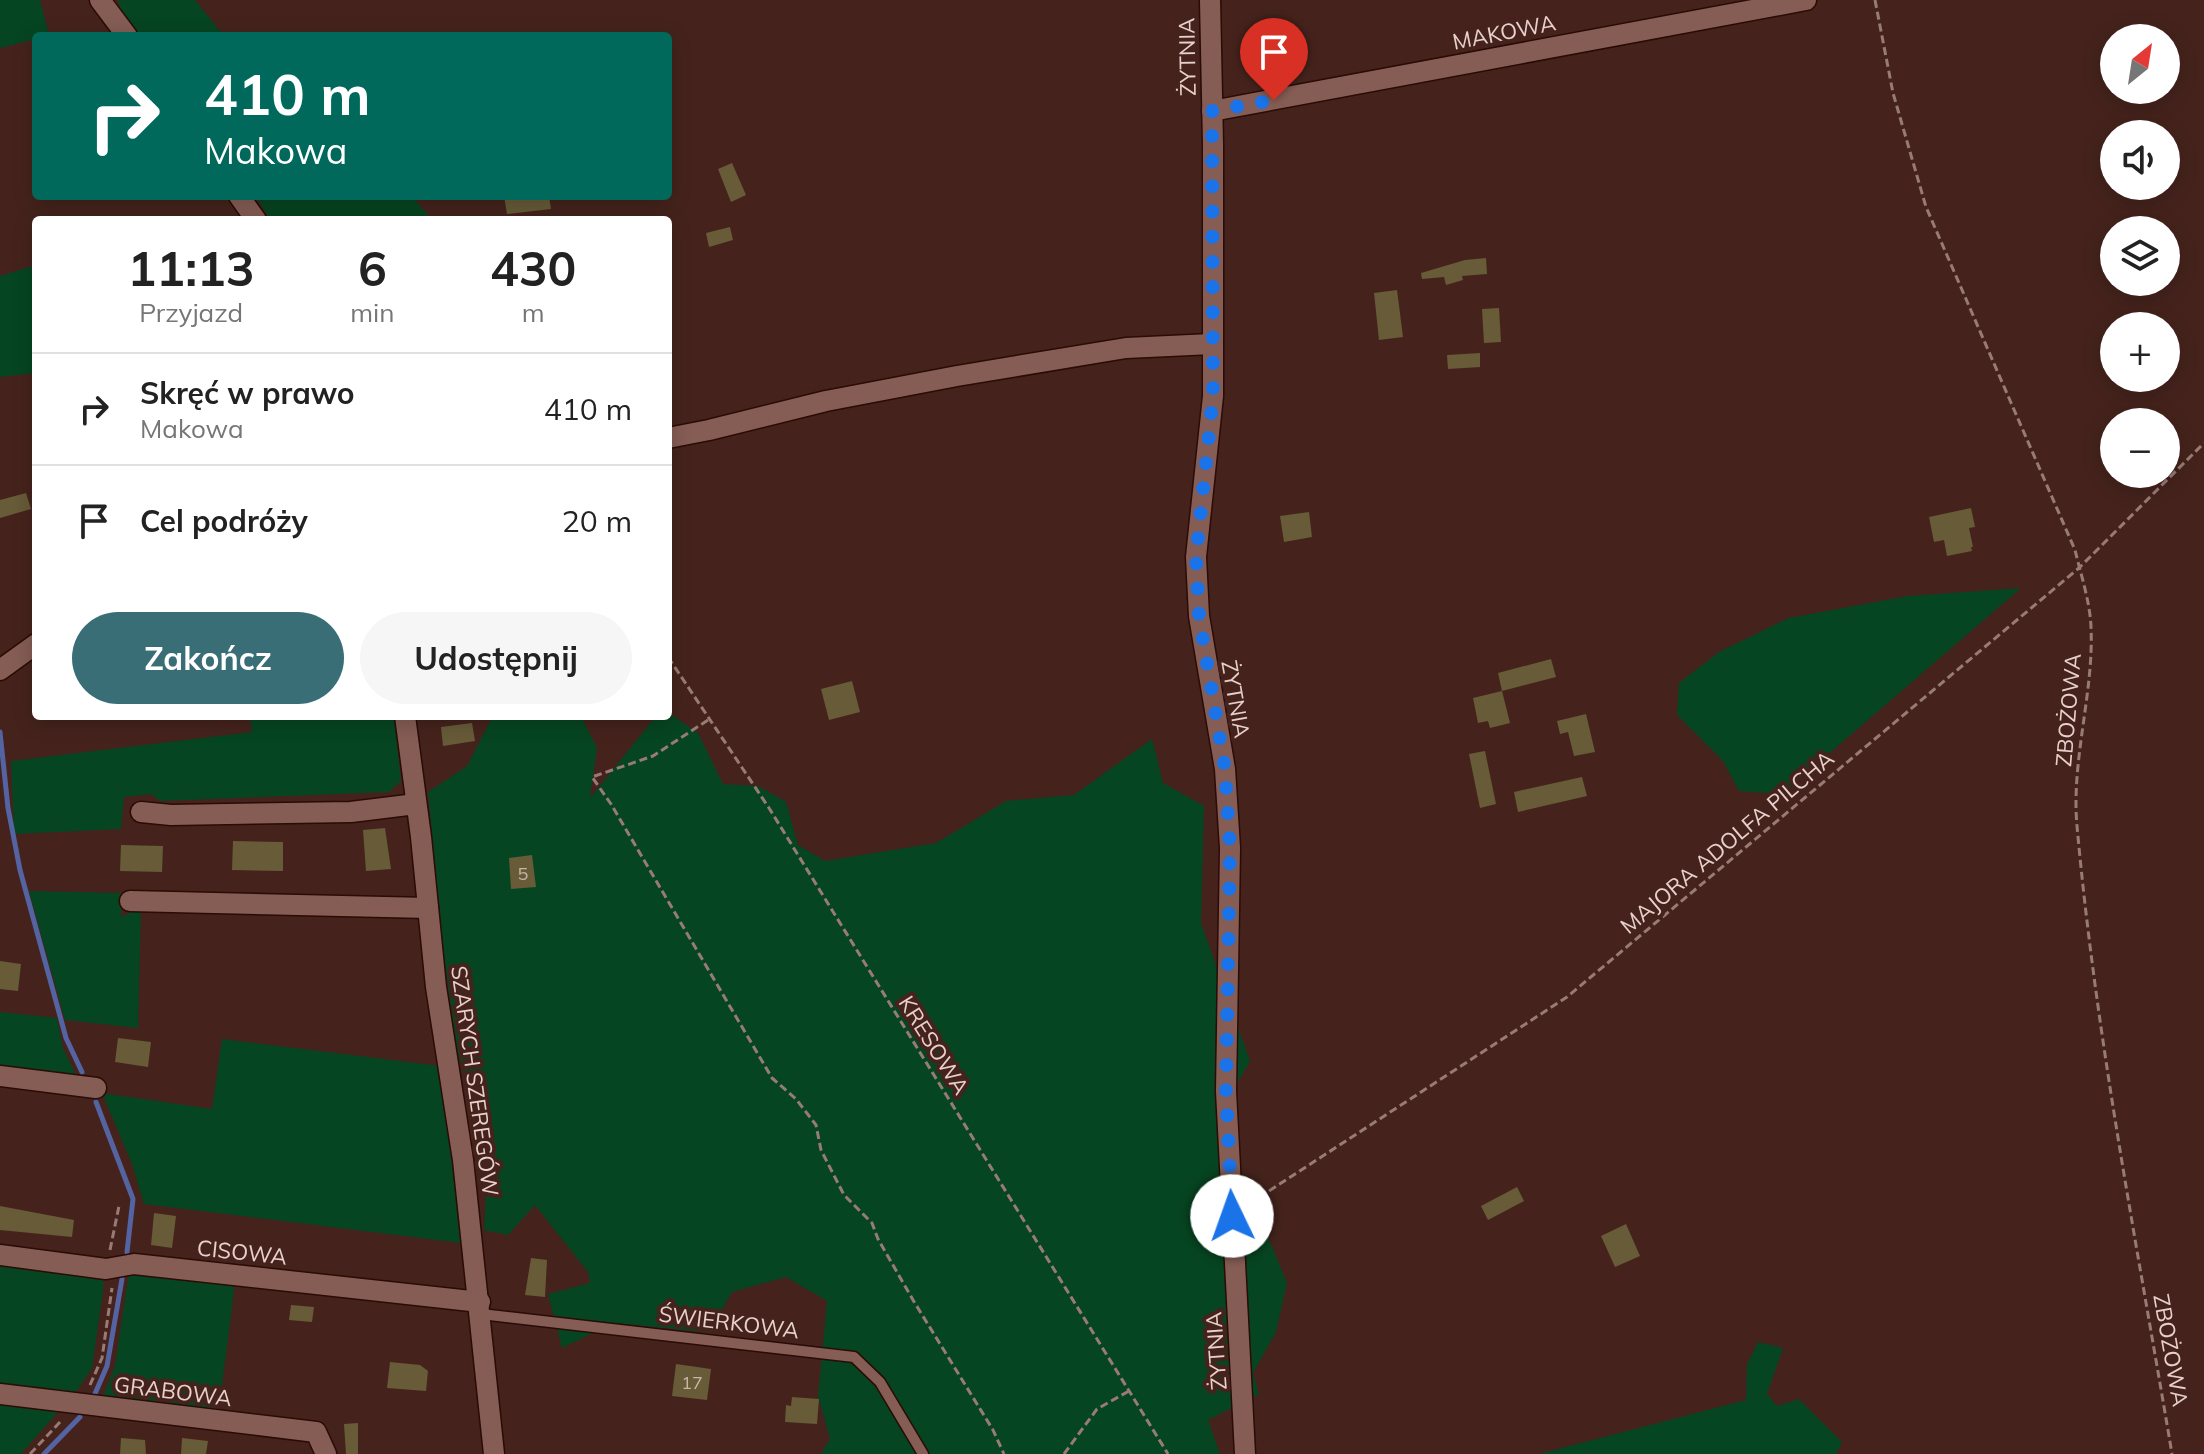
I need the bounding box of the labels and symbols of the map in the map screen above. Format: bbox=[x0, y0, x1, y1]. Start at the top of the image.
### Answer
street label: MAKOWA bbox=[1450, 8, 1558, 56]
street label: ŻYTNIA bbox=[1172, 18, 1202, 96]
pin bbox=[1240, 18, 1308, 100]
north arrow bbox=[2100, 24, 2180, 104]
street label: ZBOŻOWA bbox=[2049, 652, 2087, 768]
street label: ŻYTNIA bbox=[1215, 658, 1257, 740]
street label: MAJORA ADOLFA PILCHA bbox=[1614, 744, 1840, 940]
house number: 5 bbox=[518, 862, 529, 885]
street label: SZARYCH SZEREGÓW bbox=[445, 964, 505, 1198]
street label: KRESOWA bbox=[893, 990, 975, 1100]
position arrow bbox=[1190, 1174, 1274, 1258]
street label: CISOWA bbox=[196, 1233, 288, 1271]
street label: ZBOŻOWA bbox=[2147, 1292, 2195, 1408]
street label: ŚWIERKOWA bbox=[657, 1300, 801, 1344]
street label: ŻYTNIA bbox=[1199, 1311, 1233, 1391]
street label: GRABOWA bbox=[113, 1370, 233, 1412]
house number: 17 bbox=[681, 1371, 703, 1394]

